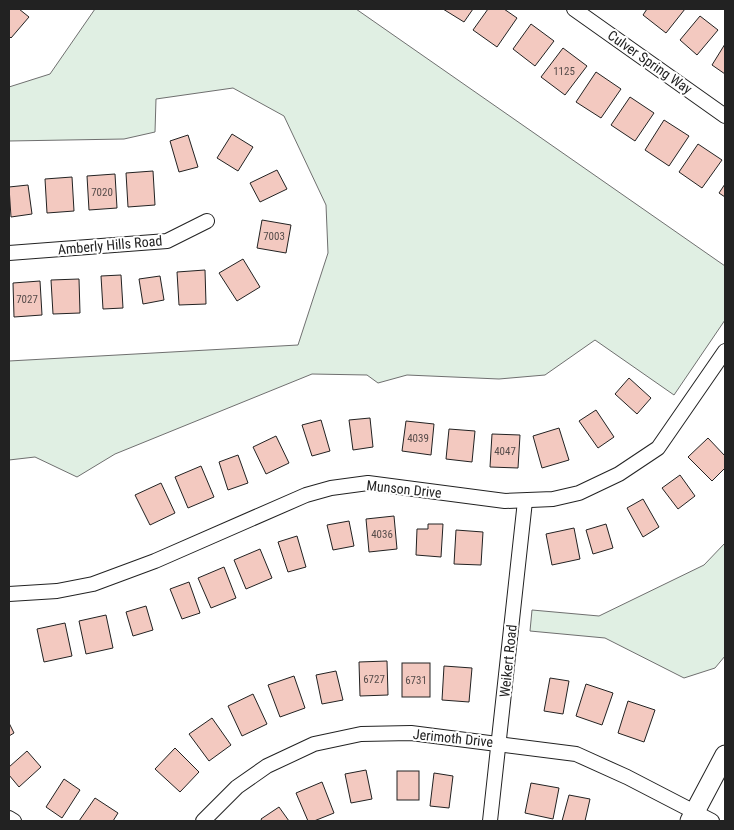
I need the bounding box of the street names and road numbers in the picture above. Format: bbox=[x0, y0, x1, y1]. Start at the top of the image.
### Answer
street label: Culver Spring Way bbox=[605, 27, 695, 97]
street label: Amberly Hills Road bbox=[57, 232, 163, 258]
street label: Munson Drive bbox=[366, 477, 443, 501]
street label: Weikert Road bbox=[496, 624, 520, 698]
street label: Jerimoth Drive bbox=[412, 726, 494, 750]

